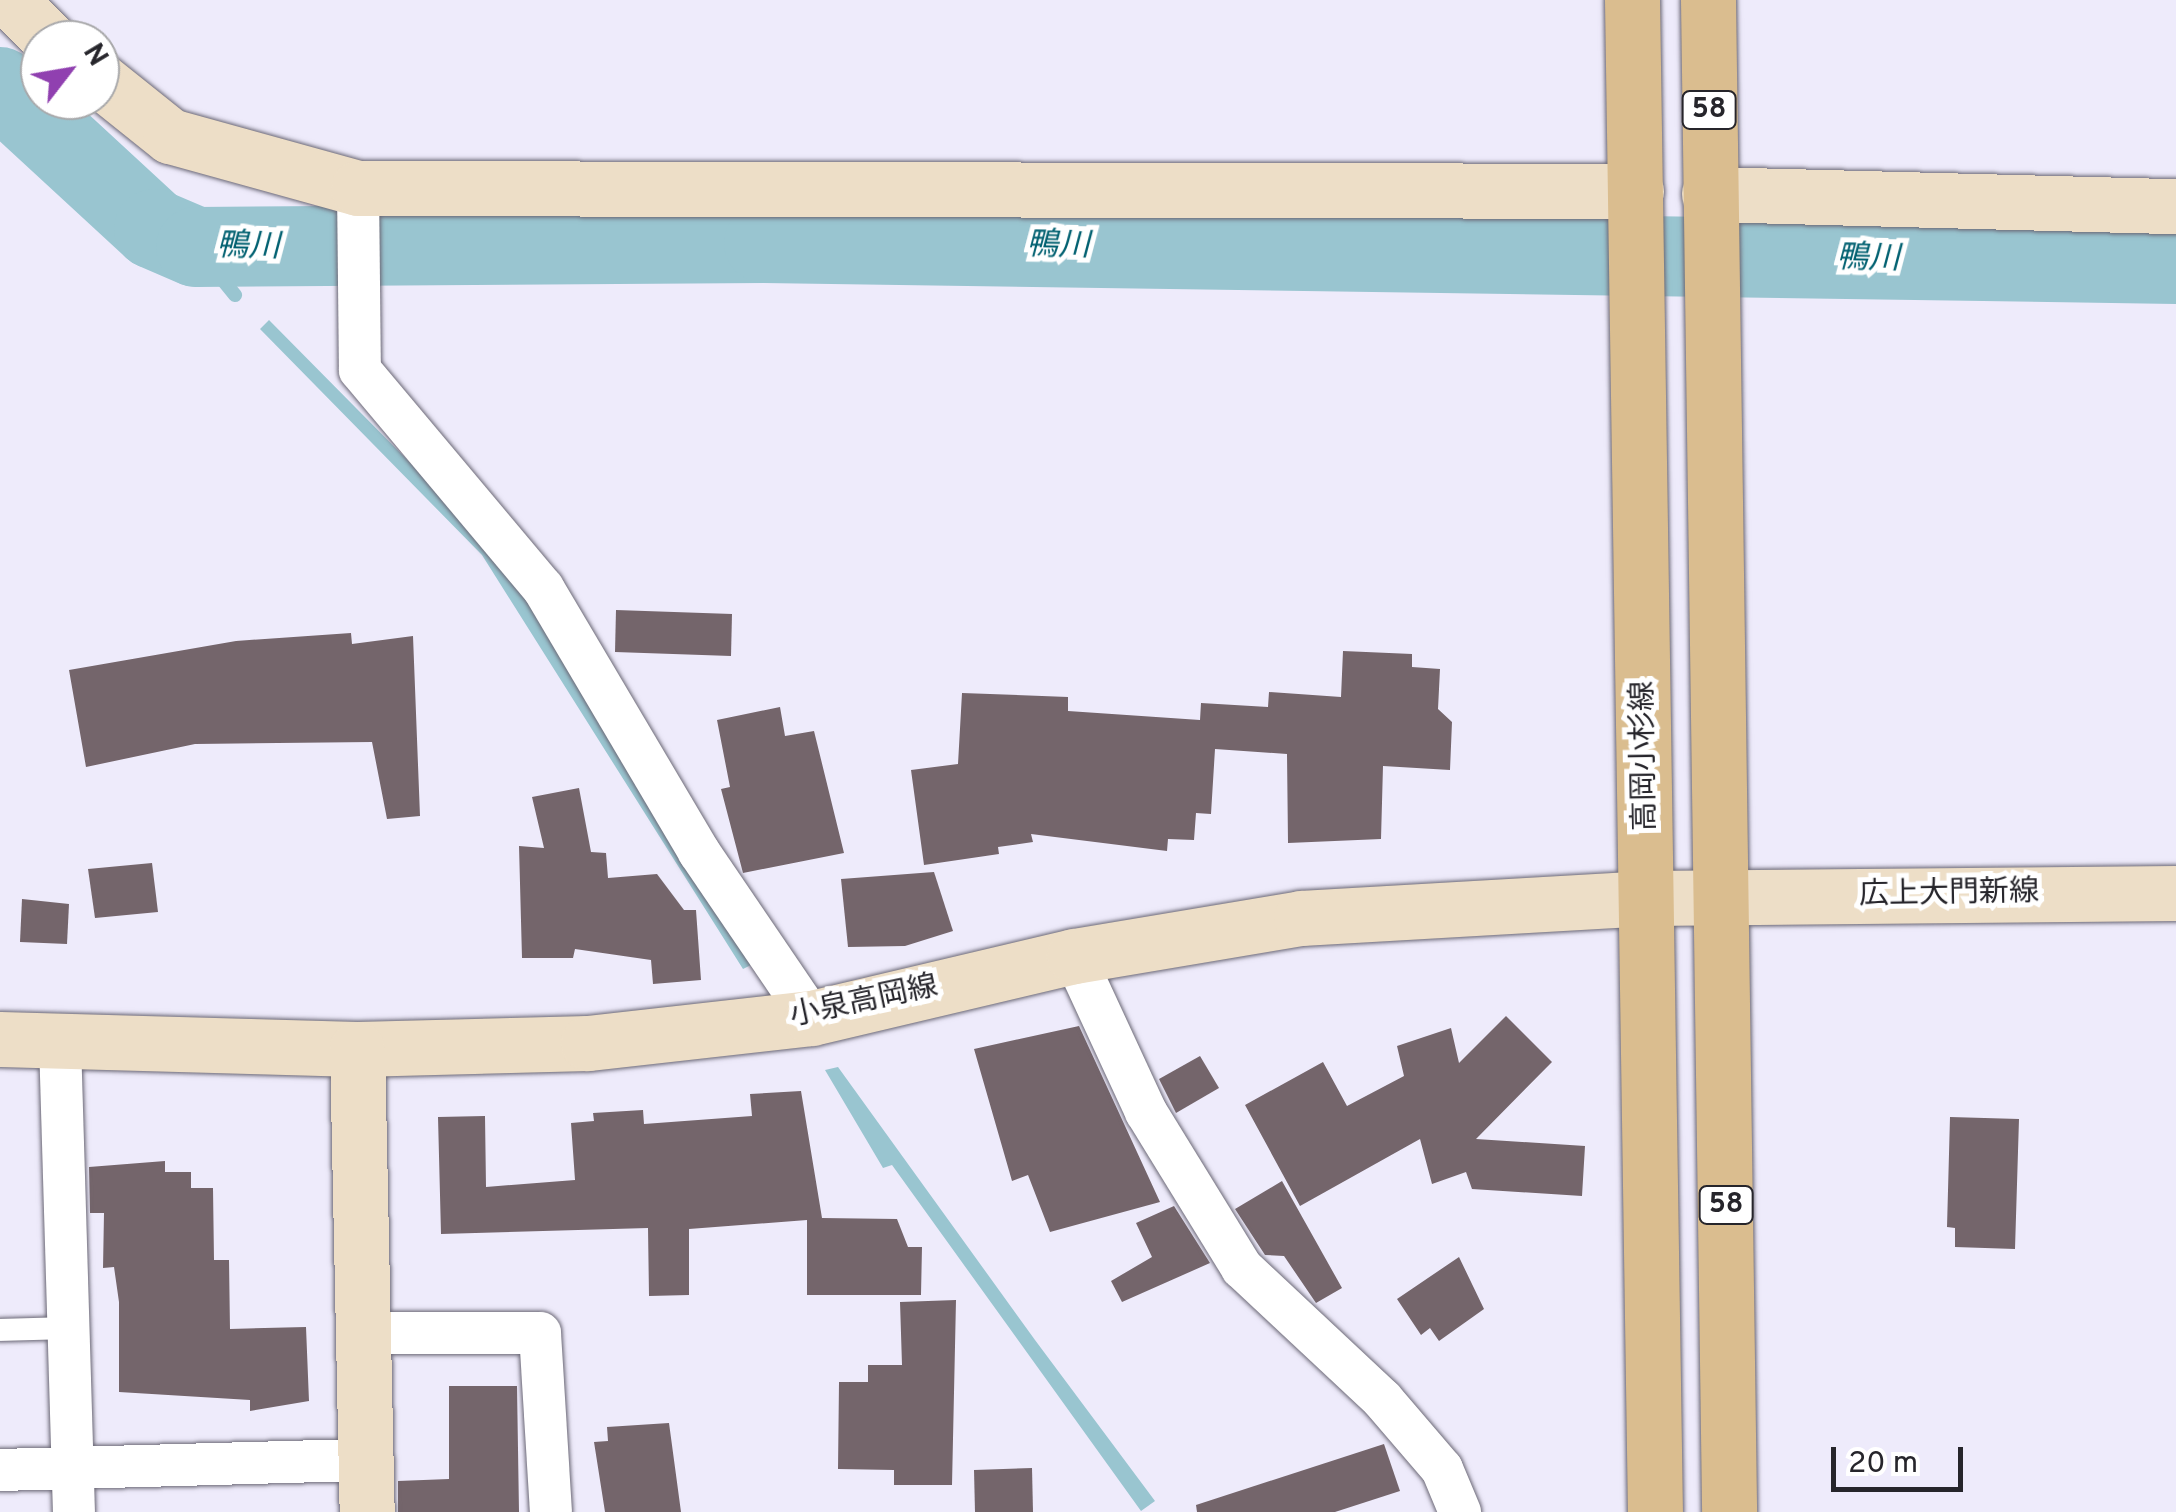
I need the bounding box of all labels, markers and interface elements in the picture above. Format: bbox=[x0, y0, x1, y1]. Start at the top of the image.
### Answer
north arrow bbox=[20, 20, 120, 120]
text: N bbox=[73, 38, 115, 73]
road number: 58 bbox=[1682, 87, 1736, 133]
water label: 鴨川 bbox=[1026, 227, 1090, 267]
water label: 鴨川 bbox=[216, 228, 280, 268]
water label: 鴨川 bbox=[1836, 240, 1900, 280]
street label: 高岡小杉線 bbox=[1627, 681, 1665, 831]
street label: 広上大門新線 bbox=[1859, 875, 2039, 915]
street label: 小泉高岡線 bbox=[787, 970, 941, 1036]
road number: 58 bbox=[1698, 1182, 1754, 1228]
scale bar bbox=[1836, 1427, 1968, 1489]
text: 20 m bbox=[1848, 1446, 1918, 1483]

